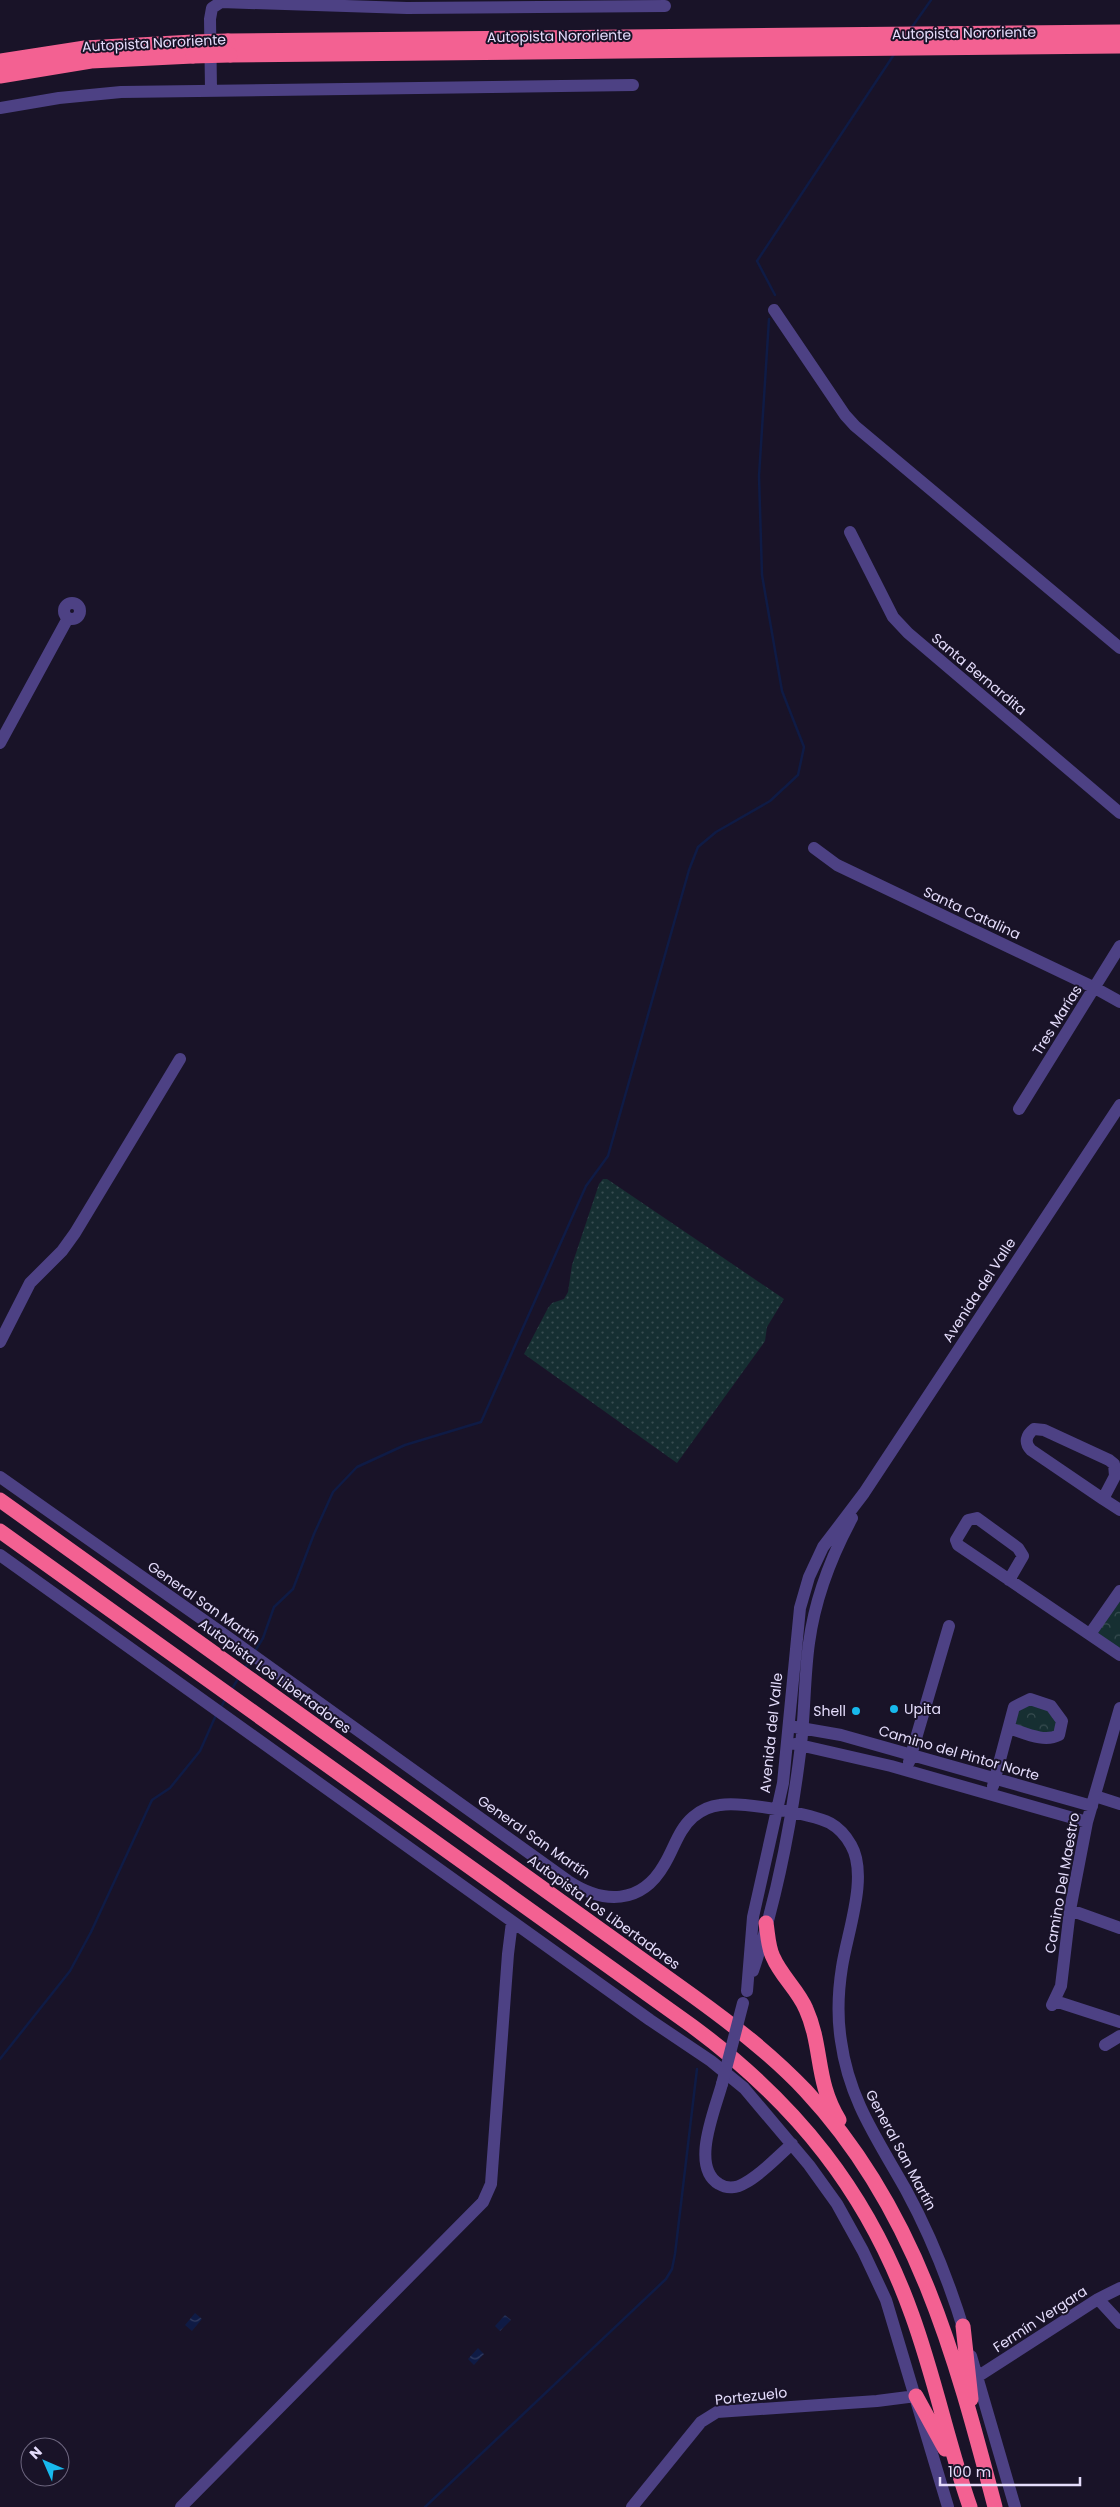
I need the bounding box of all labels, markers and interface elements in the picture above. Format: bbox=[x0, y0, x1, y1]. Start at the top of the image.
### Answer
street label: Autopista Nororiente bbox=[892, 22, 1036, 44]
street label: Autopista Nororiente bbox=[487, 25, 631, 47]
street label: Autopista Nororiente bbox=[82, 29, 227, 57]
street label: Santa Bernardita bbox=[927, 628, 1031, 720]
street label: Santa Catalina bbox=[920, 882, 1024, 944]
street label: Tres Marías bbox=[1027, 981, 1087, 1059]
street label: Avenida del Valle bbox=[938, 1234, 1020, 1346]
street label: General San Martín bbox=[144, 1556, 264, 1650]
street label: Autopista Los Libertadores bbox=[195, 1614, 355, 1738]
street label: Avenida del Valle bbox=[755, 1672, 787, 1794]
place label: Upita bbox=[904, 1699, 941, 1719]
place label: Shell bbox=[813, 1701, 846, 1721]
marker: Upita bbox=[888, 1703, 900, 1715]
marker: Shell bbox=[850, 1705, 862, 1717]
street label: Camino del Pintor Norte bbox=[876, 1720, 1042, 1786]
street label: General San Martín bbox=[474, 1790, 594, 1884]
street label: Camino Del Maestro bbox=[1040, 1811, 1084, 1955]
street label: Autopista Los Libertadores bbox=[524, 1850, 684, 1974]
street label: General San Martín bbox=[861, 2086, 941, 2214]
street label: Fermín Vergara bbox=[989, 2281, 1091, 2357]
street label: Portezuelo bbox=[714, 2382, 788, 2410]
north arrow bbox=[20, 2437, 70, 2487]
text: N bbox=[25, 2442, 47, 2464]
scale bar bbox=[940, 2454, 1080, 2486]
text: 100 m bbox=[948, 2461, 991, 2482]

